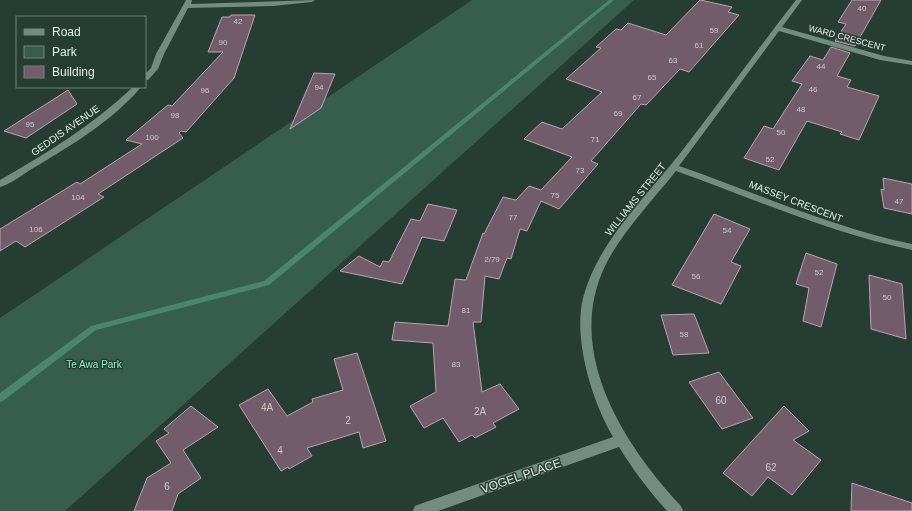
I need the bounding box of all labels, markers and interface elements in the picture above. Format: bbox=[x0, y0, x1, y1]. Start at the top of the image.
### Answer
house number: 40 bbox=[858, 4, 867, 13]
legend bbox=[16, 16, 146, 88]
house number: 42 bbox=[234, 17, 243, 26]
street label: WARD CRESCENT bbox=[807, 23, 887, 53]
text: Road bbox=[52, 25, 81, 39]
house number: 59 bbox=[710, 26, 719, 35]
house number: 90 bbox=[219, 38, 228, 47]
house number: 61 bbox=[695, 41, 704, 50]
text: Park bbox=[52, 45, 78, 59]
house number: 63 bbox=[669, 56, 678, 65]
house number: 44 bbox=[817, 62, 826, 71]
text: Building bbox=[52, 65, 95, 79]
house number: 65 bbox=[648, 73, 657, 82]
house number: 94 bbox=[315, 83, 324, 92]
house number: 46 bbox=[809, 85, 818, 94]
house number: 96 bbox=[201, 86, 210, 95]
house number: 67 bbox=[633, 93, 642, 102]
street label: GEDDIS AVENUE bbox=[29, 103, 102, 158]
house number: 48 bbox=[797, 105, 806, 114]
house number: 69 bbox=[614, 109, 623, 118]
house number: 98 bbox=[171, 111, 180, 120]
house number: 95 bbox=[26, 120, 35, 129]
house number: 50 bbox=[777, 128, 786, 137]
house number: 100 bbox=[145, 133, 159, 142]
house number: 71 bbox=[591, 135, 600, 144]
house number: 52 bbox=[766, 155, 775, 164]
street label: WILLIAMS STREET bbox=[603, 161, 668, 238]
house number: 73 bbox=[576, 166, 585, 175]
street label: MASSEY CRESCENT bbox=[747, 179, 844, 224]
house number: 75 bbox=[551, 191, 560, 200]
house number: 104 bbox=[71, 193, 85, 202]
house number: 47 bbox=[895, 197, 904, 206]
house number: 77 bbox=[509, 213, 518, 222]
house number: 106 bbox=[29, 225, 43, 234]
house number: 54 bbox=[723, 226, 732, 235]
house number: 2/79 bbox=[484, 255, 500, 264]
house number: 52 bbox=[815, 268, 824, 277]
house number: 56 bbox=[692, 272, 701, 281]
house number: 50 bbox=[883, 293, 892, 302]
house number: 81 bbox=[462, 306, 471, 315]
house number: 58 bbox=[680, 330, 689, 339]
park label: Te Awa Park bbox=[66, 359, 123, 370]
house number: 83 bbox=[452, 360, 461, 369]
house number: 60 bbox=[715, 395, 727, 406]
house number: 4A bbox=[261, 402, 273, 413]
house number: 2A bbox=[474, 406, 486, 417]
house number: 2 bbox=[345, 415, 351, 426]
house number: 4 bbox=[277, 445, 283, 456]
street label: VOGEL PLACE bbox=[479, 456, 563, 496]
house number: 62 bbox=[765, 462, 777, 473]
house number: 6 bbox=[164, 481, 170, 492]

